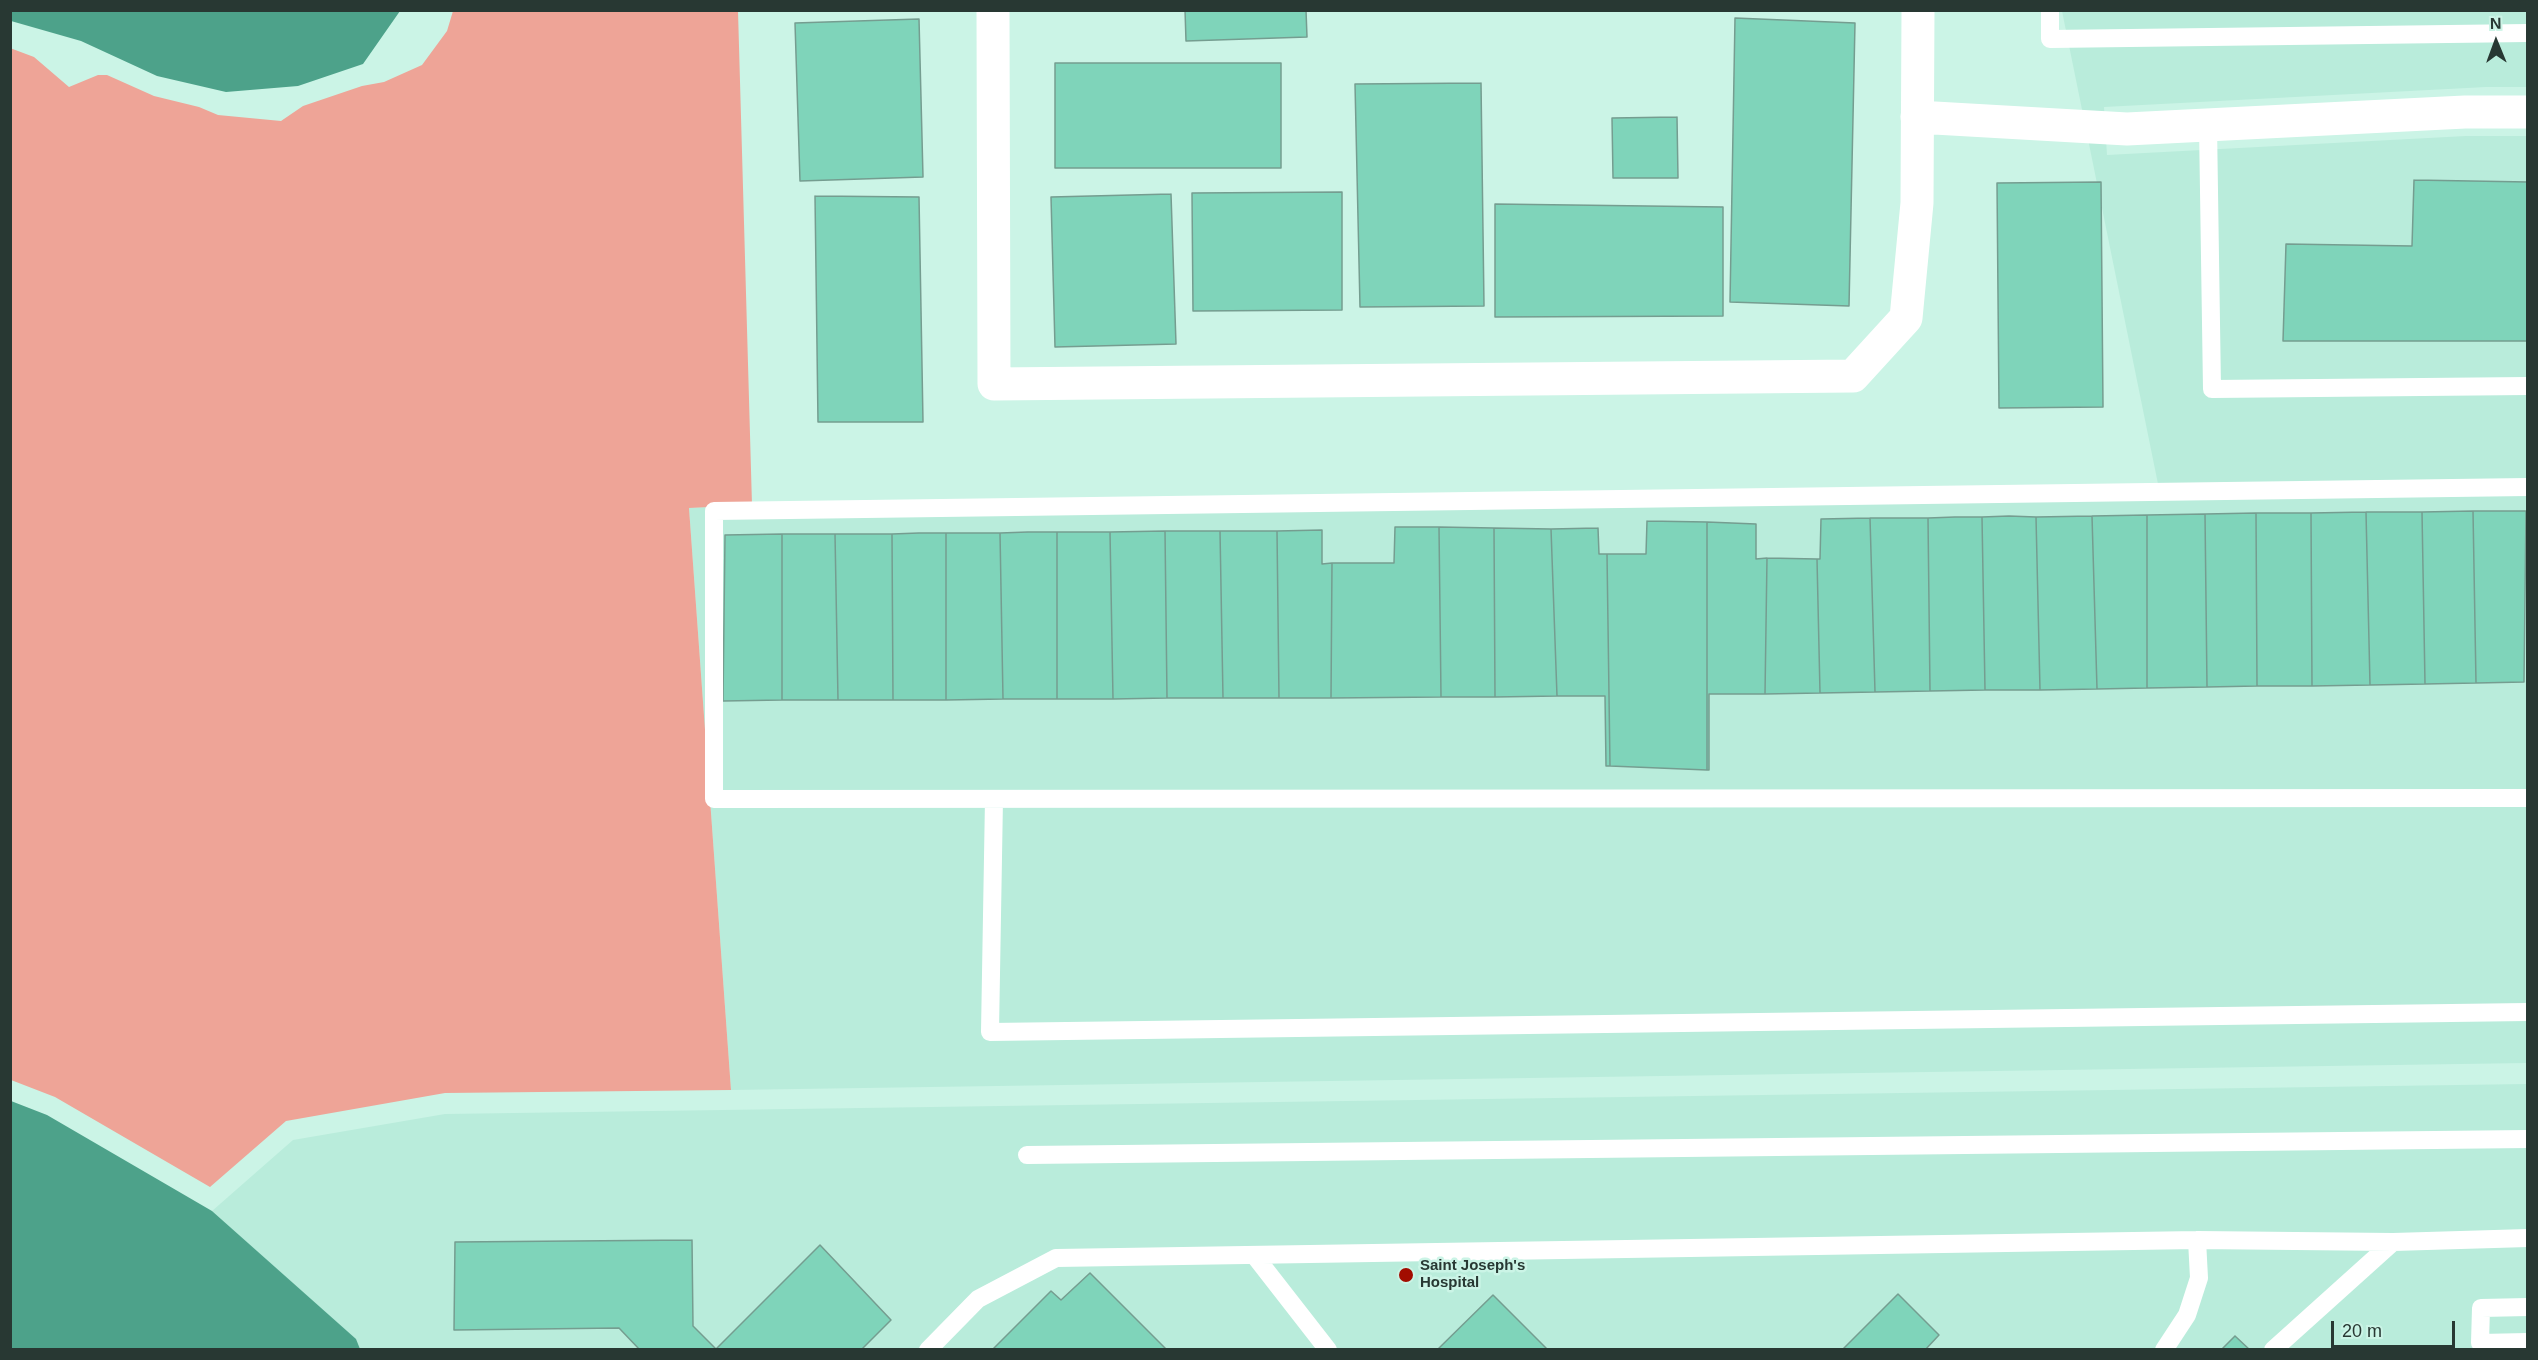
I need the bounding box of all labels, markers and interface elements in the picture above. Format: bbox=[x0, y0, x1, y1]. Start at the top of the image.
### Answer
north arrow bbox=[2466, 12, 2526, 72]
text: N bbox=[2490, 15, 2502, 32]
place label: Saint Joseph's Hospital bbox=[1420, 1257, 1525, 1292]
marker: Saint Joseph's Hospital bbox=[1397, 1266, 1415, 1284]
scale bar bbox=[2334, 1309, 2458, 1347]
text: 20 m bbox=[2342, 1321, 2382, 1341]

